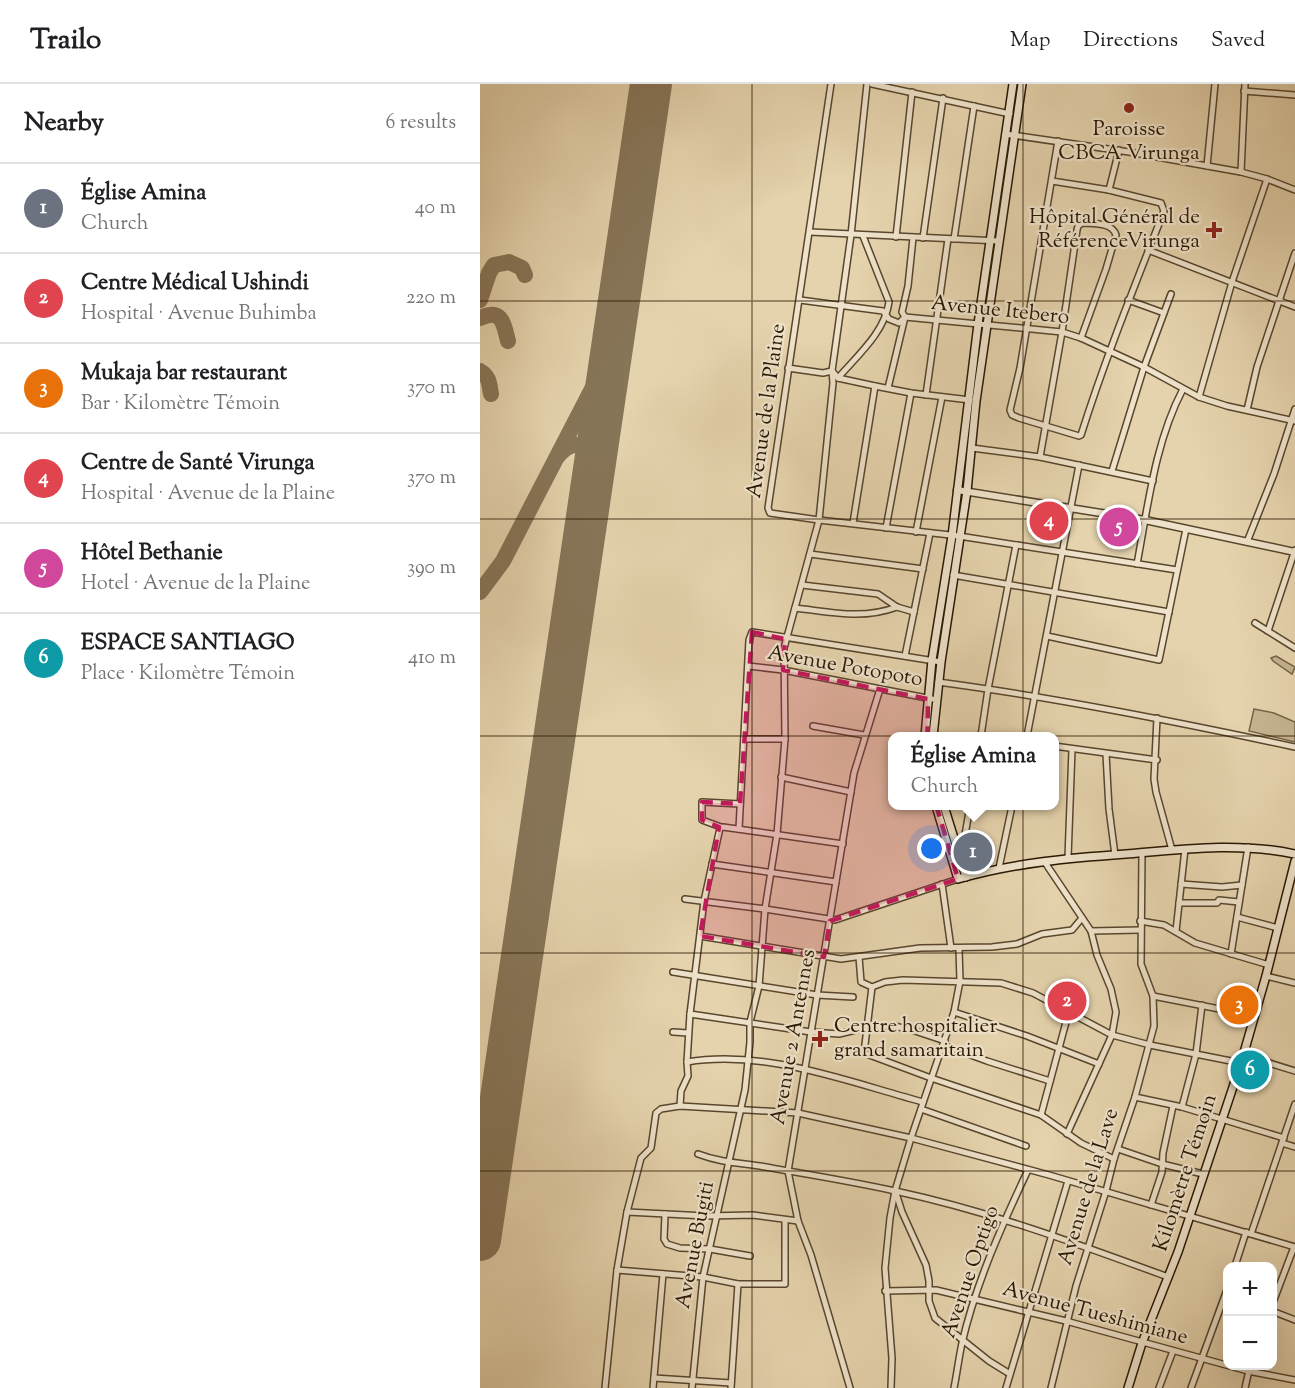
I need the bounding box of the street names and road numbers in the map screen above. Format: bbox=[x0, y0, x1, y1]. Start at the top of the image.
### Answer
street label: Avenue Itebero bbox=[929, 289, 1071, 333]
street label: Avenue de la Plaine bbox=[740, 322, 794, 500]
street label: Avenue Potopoto bbox=[765, 639, 925, 695]
street label: Avenue 2 Antennes bbox=[764, 947, 824, 1127]
street label: Kilomètre Témoin bbox=[1146, 1090, 1226, 1256]
street label: Avenue de la Lave bbox=[1051, 1105, 1127, 1269]
street label: Avenue Bugiti bbox=[669, 1179, 723, 1311]
street label: Avenue Optigo bbox=[934, 1202, 1008, 1342]
street label: Avenue Tueshimiane bbox=[999, 1275, 1191, 1353]

